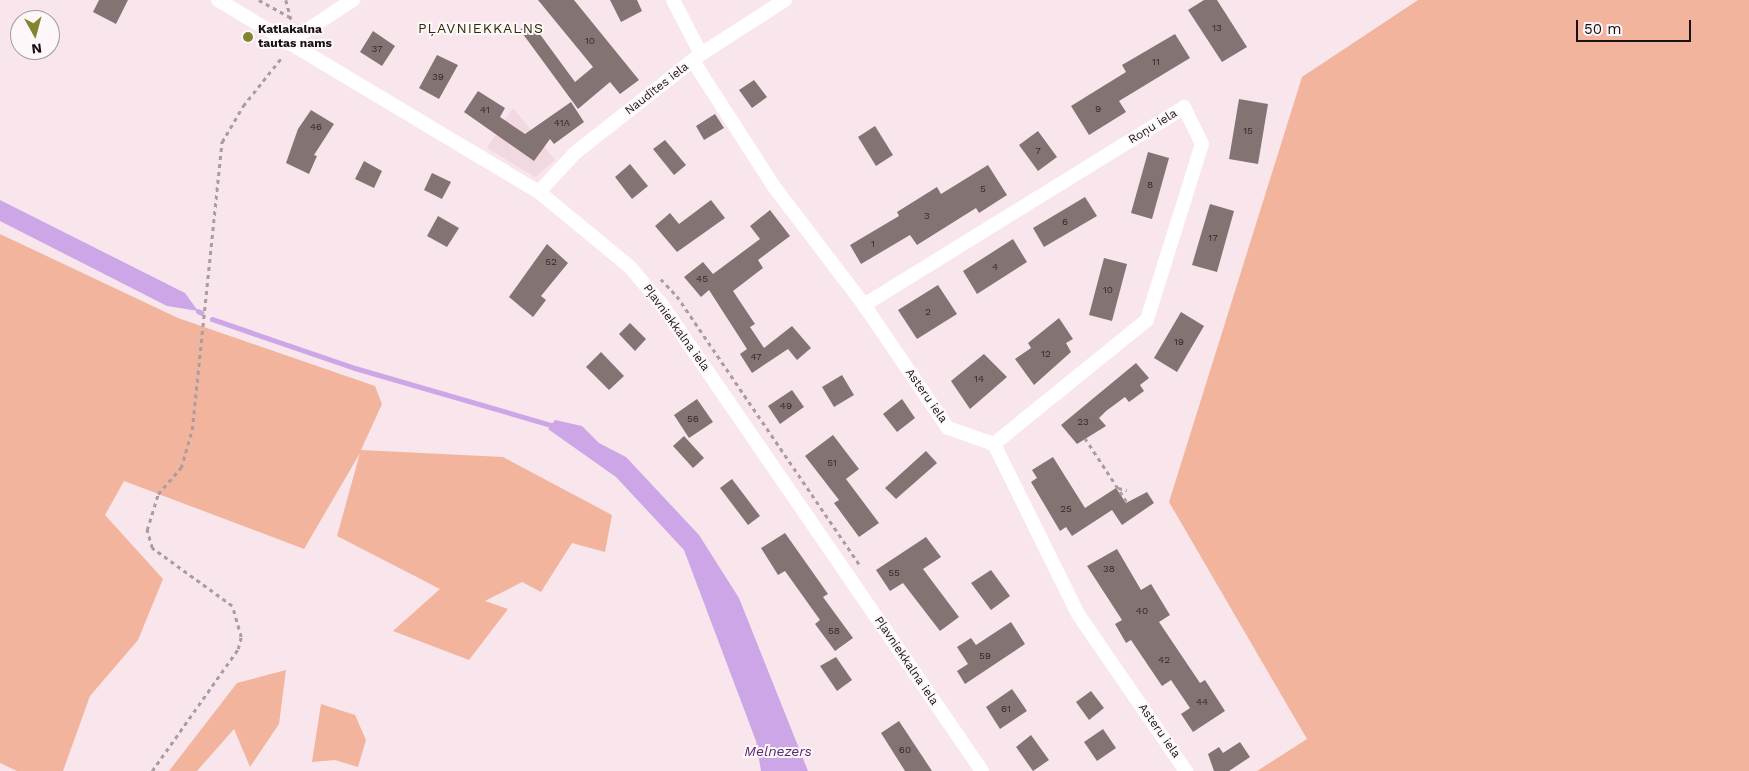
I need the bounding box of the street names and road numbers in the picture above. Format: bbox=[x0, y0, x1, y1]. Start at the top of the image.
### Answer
street label: Naudītes iela bbox=[622, 60, 692, 118]
street label: Roņu iela bbox=[1126, 106, 1180, 148]
street label: Pļavniekkalna iela bbox=[640, 282, 712, 374]
street label: Asteru iela bbox=[902, 366, 950, 426]
street label: Pļavniekkalna iela bbox=[871, 614, 941, 708]
street label: Asteru iela bbox=[1135, 701, 1183, 761]

